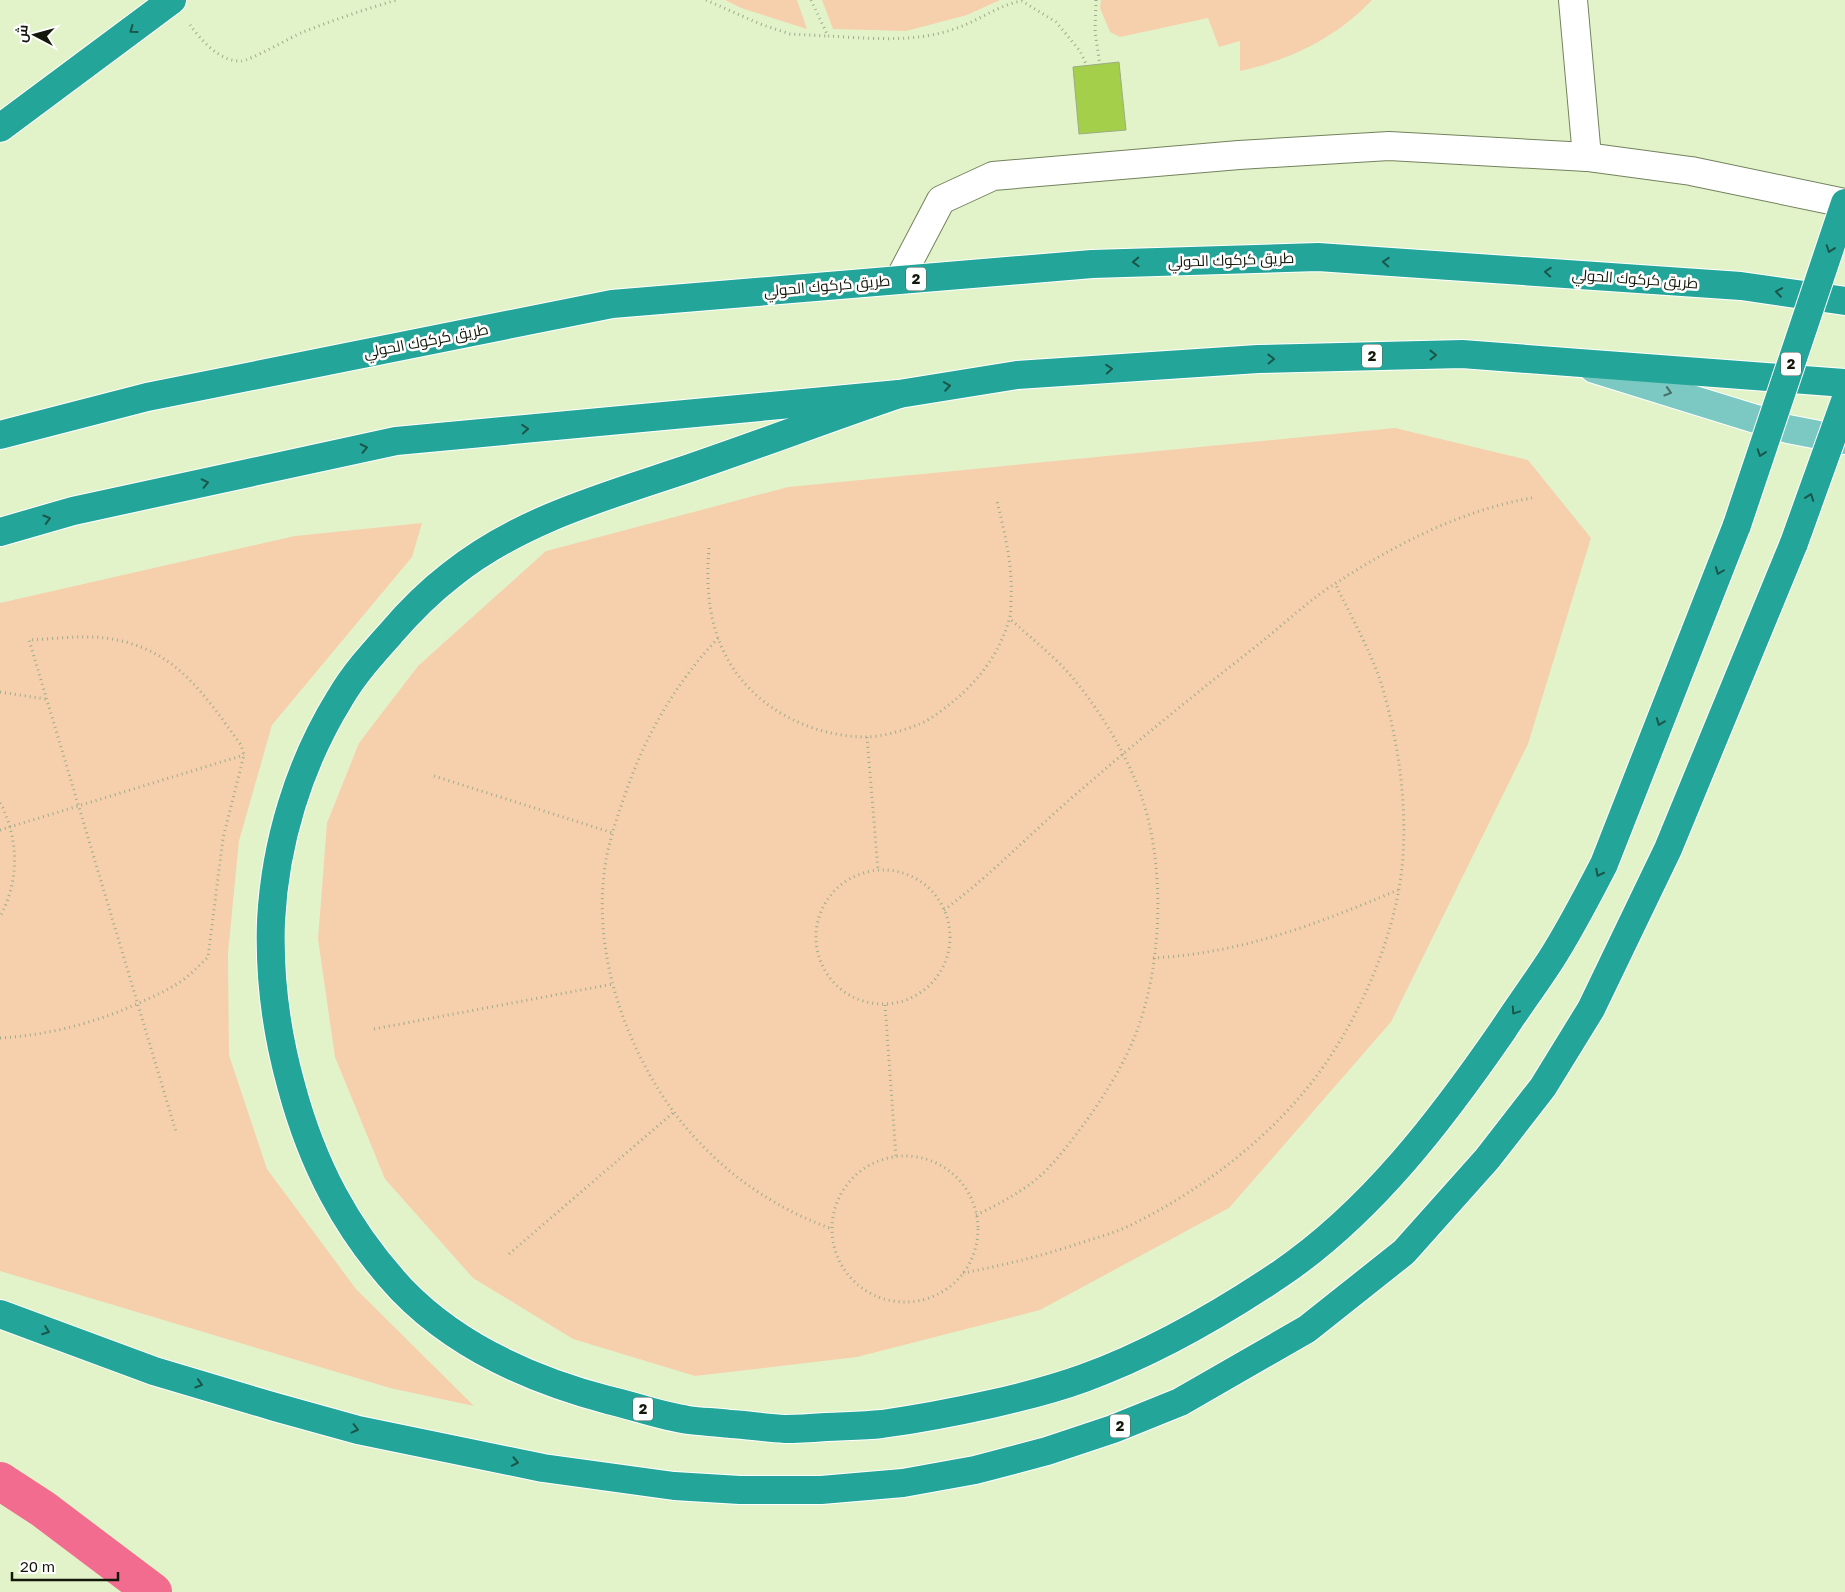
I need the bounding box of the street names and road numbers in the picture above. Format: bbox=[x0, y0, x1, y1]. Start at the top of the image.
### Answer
street label: طريق كركوك الحولي bbox=[1167, 248, 1295, 274]
street label: طريق كركوك الحولي bbox=[1571, 265, 1699, 295]
road number: 2 bbox=[906, 268, 926, 290]
street label: طريق كركوك الحولي bbox=[763, 271, 891, 303]
street label: طريق كركوك الحولي bbox=[362, 319, 490, 365]
road number: 2 bbox=[1362, 344, 1382, 368]
road number: 2 bbox=[1781, 352, 1801, 376]
road number: 2 bbox=[633, 1398, 653, 1420]
road number: 2 bbox=[1110, 1414, 1130, 1438]

